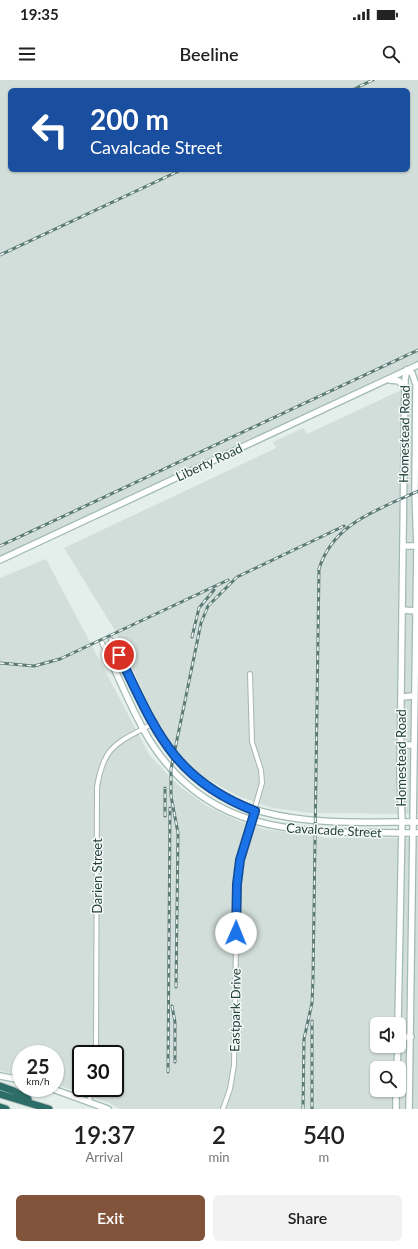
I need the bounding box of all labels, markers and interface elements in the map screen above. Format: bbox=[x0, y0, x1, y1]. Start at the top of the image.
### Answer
text: 19:35 bbox=[20, 5, 59, 23]
icon: menu bbox=[16, 43, 38, 65]
text: Beeline bbox=[179, 43, 239, 65]
icon: search bbox=[380, 43, 402, 65]
text: 200 m bbox=[90, 102, 169, 136]
icon: left bbox=[24, 104, 76, 156]
text: Cavalcade Street bbox=[90, 136, 222, 158]
street label: Homestead Road bbox=[395, 385, 413, 483]
street label: Liberty Road bbox=[173, 440, 245, 484]
pin bbox=[102, 638, 136, 672]
icon: arrive bbox=[108, 644, 130, 666]
street label: Homestead Road bbox=[393, 709, 409, 807]
street label: Cavalcade Street bbox=[286, 820, 382, 841]
street label: Darien Street bbox=[89, 838, 105, 914]
position arrow bbox=[215, 912, 257, 954]
street label: Eastpark Drive bbox=[226, 968, 244, 1052]
map controls bbox=[370, 1017, 406, 1097]
button: sound bbox=[370, 1017, 406, 1053]
speed limit sign: 30 bbox=[72, 1045, 124, 1097]
text: 25 bbox=[26, 1054, 50, 1078]
button: search bbox=[370, 1061, 406, 1097]
text: km/h bbox=[26, 1075, 50, 1087]
text: 19:37 bbox=[73, 1120, 135, 1149]
text: 2 bbox=[212, 1120, 226, 1149]
text: 540 bbox=[303, 1120, 345, 1149]
text: Arrival bbox=[86, 1149, 123, 1165]
text: min bbox=[208, 1149, 230, 1165]
text: m bbox=[318, 1149, 329, 1165]
button: Exit bbox=[16, 1195, 205, 1241]
button: Share bbox=[213, 1195, 402, 1241]

